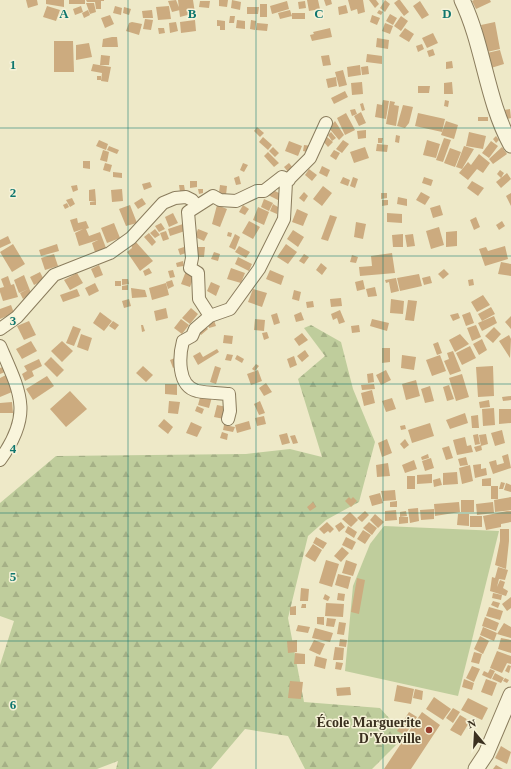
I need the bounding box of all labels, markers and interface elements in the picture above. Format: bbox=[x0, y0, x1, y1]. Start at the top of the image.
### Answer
text: A bbox=[59, 6, 69, 21]
text: B bbox=[188, 6, 197, 21]
text: C bbox=[314, 6, 324, 21]
text: D bbox=[442, 6, 452, 21]
text: 1 bbox=[10, 57, 16, 72]
text: 2 bbox=[10, 185, 16, 200]
text: 3 bbox=[10, 313, 17, 328]
text: 4 bbox=[10, 441, 17, 456]
text: 5 bbox=[10, 569, 17, 584]
text: 6 bbox=[10, 697, 17, 712]
north arrow bbox=[455, 713, 495, 753]
place label: École Marguerite D'Youville bbox=[316, 714, 421, 746]
text: N bbox=[466, 717, 478, 730]
marker: École Marguerite D'Youville bbox=[424, 725, 434, 735]

